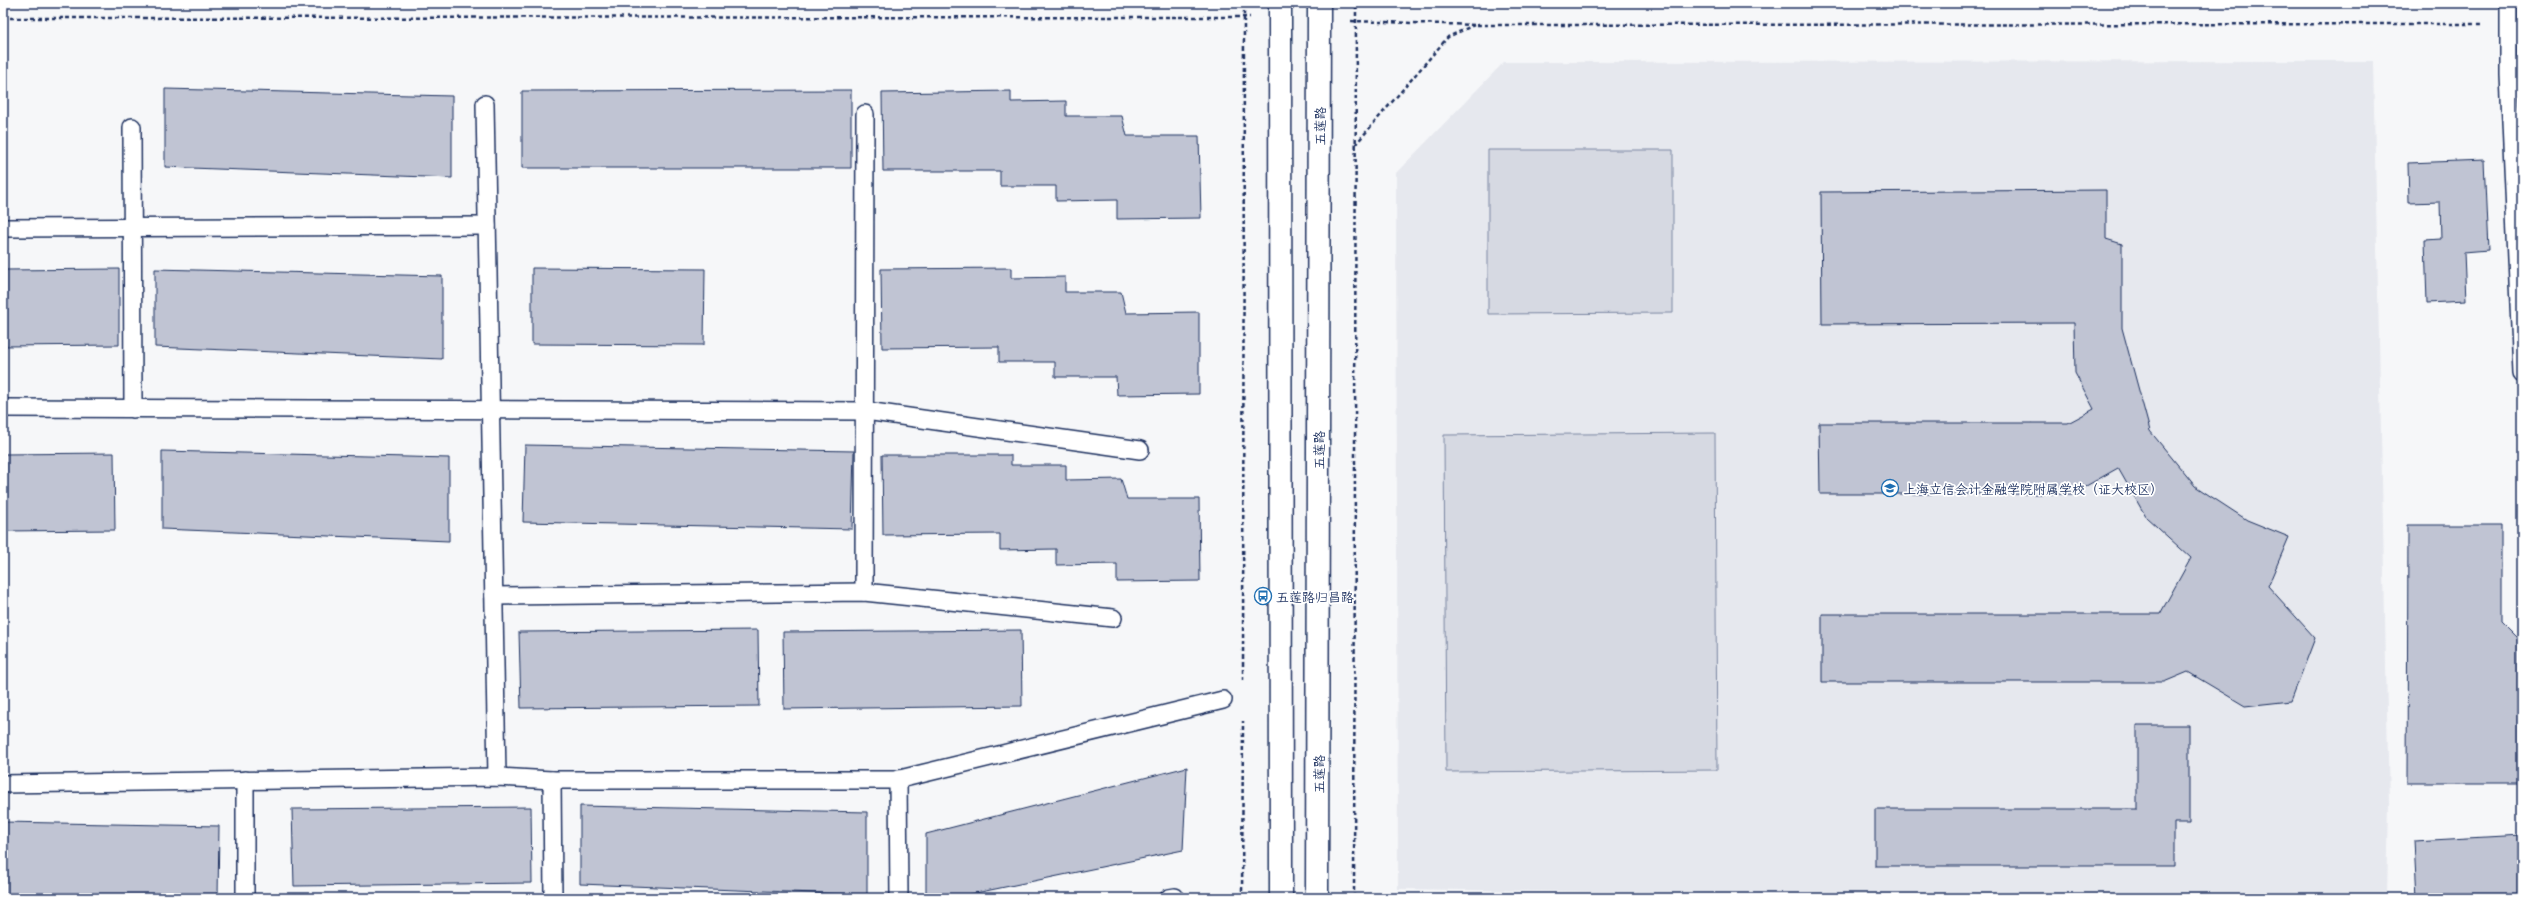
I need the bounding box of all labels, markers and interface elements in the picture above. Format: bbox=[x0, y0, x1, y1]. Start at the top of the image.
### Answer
street label: 五莲路 bbox=[1310, 106, 1329, 146]
street label: 五莲路 bbox=[1309, 430, 1328, 470]
school or university icon: 上海立信会计金融学院附属学校（证大校区） bbox=[1880, 478, 1900, 498]
place label: 上海立信会计金融学院附属学校（证大校区） bbox=[1903, 479, 2163, 498]
bus stop icon: 五莲路归昌路 bbox=[1253, 586, 1273, 606]
place label: 五莲路归昌路 bbox=[1276, 587, 1354, 606]
street label: 五莲路 bbox=[1309, 754, 1328, 794]

